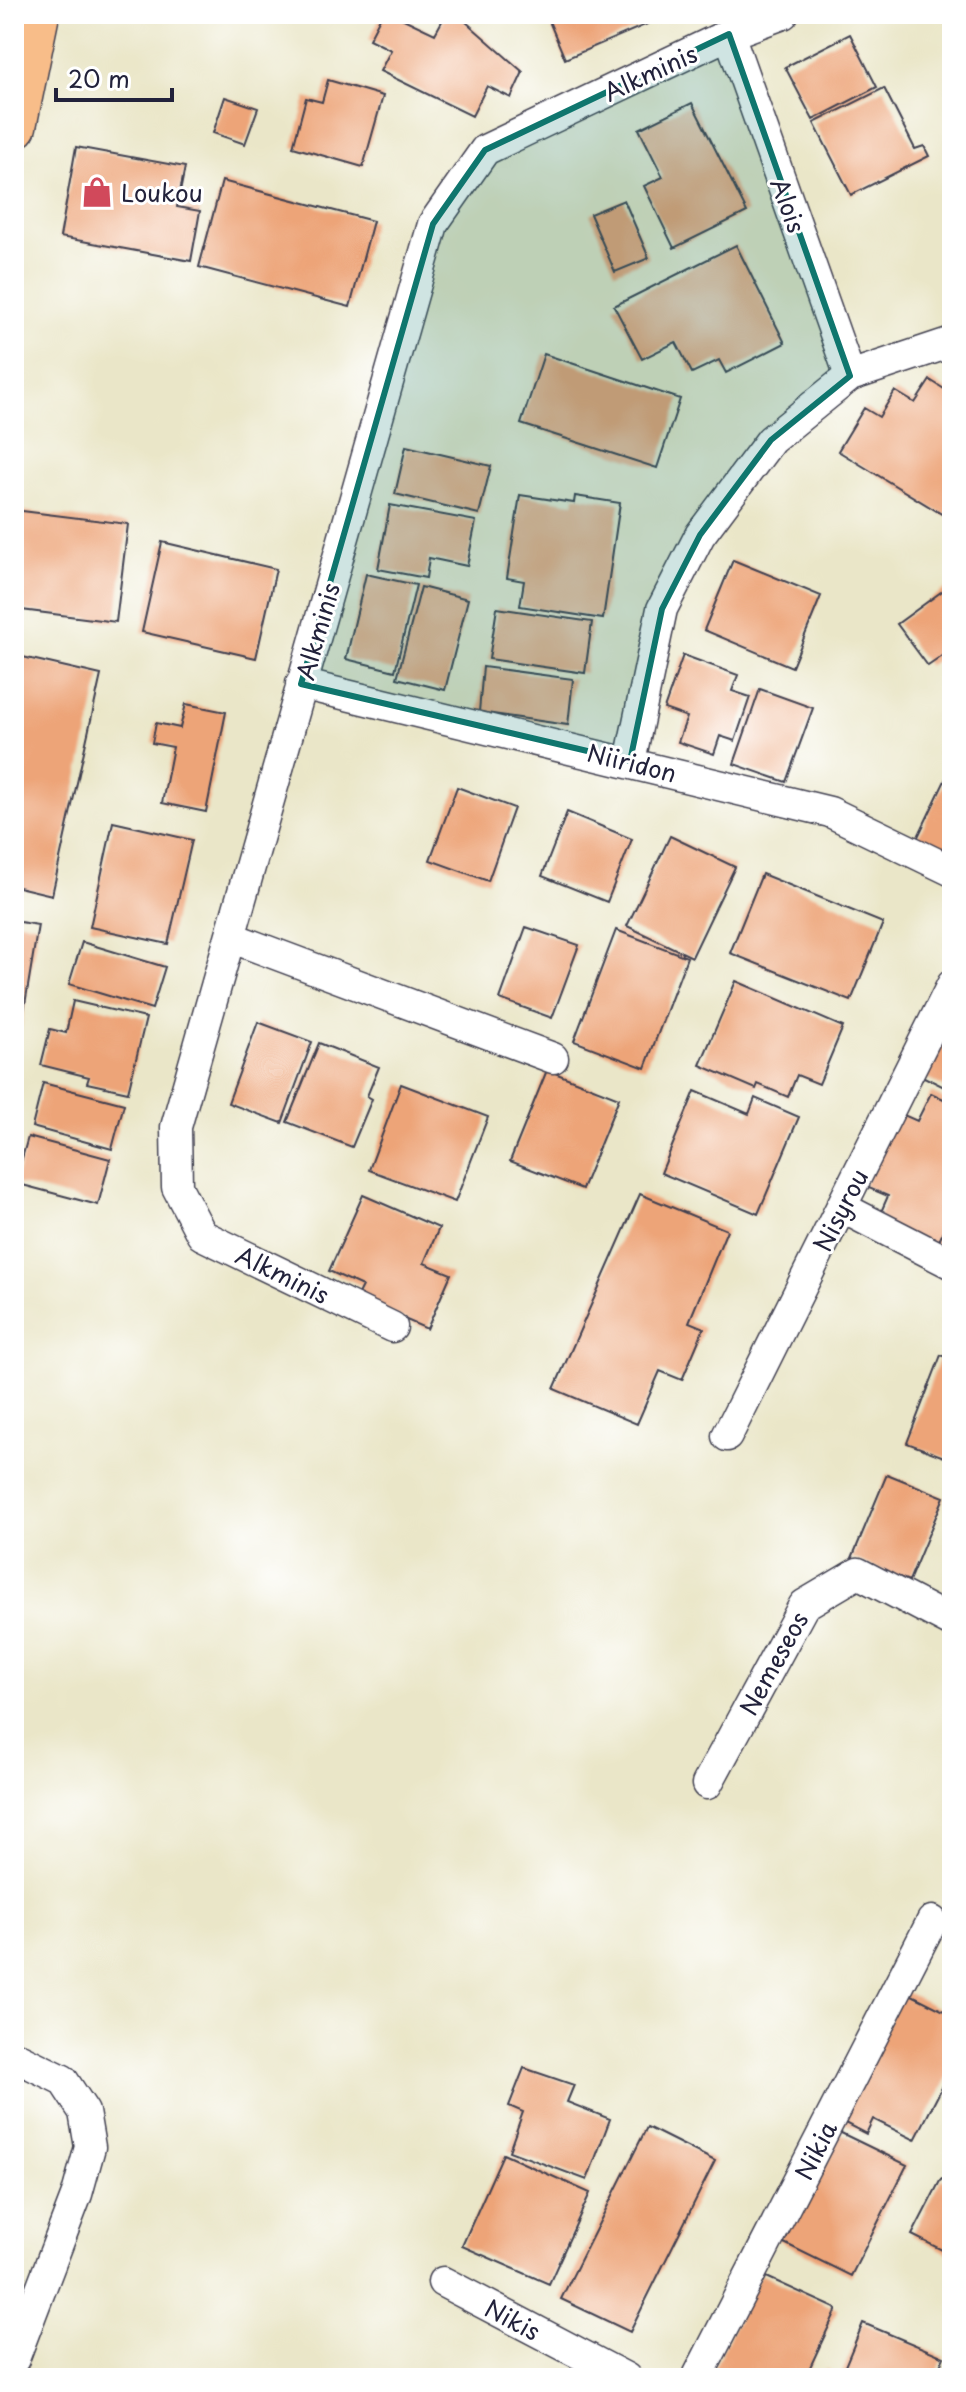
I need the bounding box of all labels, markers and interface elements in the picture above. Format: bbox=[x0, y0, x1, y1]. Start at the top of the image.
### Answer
street label: Alkminis bbox=[597, 35, 703, 109]
scale bar bbox=[56, 52, 172, 102]
text: 20 m bbox=[68, 60, 130, 96]
street label: Alois bbox=[763, 173, 815, 237]
place label: Loukou bbox=[121, 174, 203, 210]
shop icon: Loukou bbox=[80, 175, 114, 209]
street label: Alkminis bbox=[286, 578, 348, 684]
street label: Niiridon bbox=[584, 734, 680, 790]
street label: Nisyrou bbox=[804, 1162, 876, 1258]
street label: Alkminis bbox=[230, 1236, 336, 1312]
street label: Nemeseos bbox=[730, 1605, 816, 1721]
street label: Nikia bbox=[785, 2114, 845, 2186]
street label: Nikis bbox=[479, 2289, 547, 2349]

